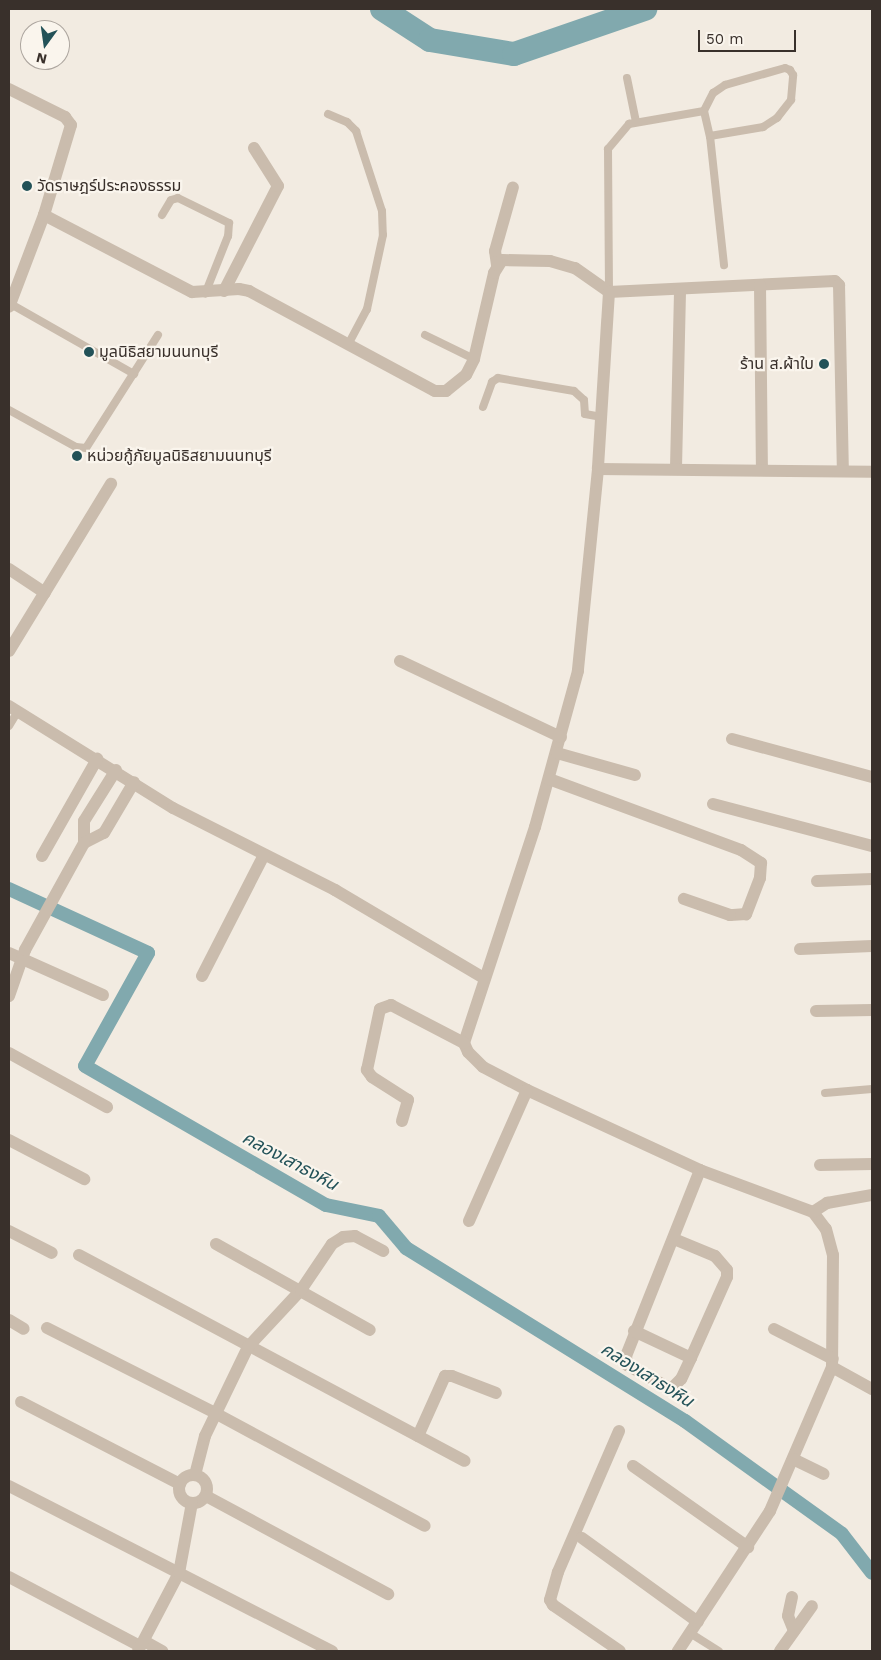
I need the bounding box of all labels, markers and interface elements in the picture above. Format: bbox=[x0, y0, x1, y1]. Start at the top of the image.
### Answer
north arrow bbox=[20, 20, 70, 70]
scale bar bbox=[701, 20, 798, 52]
text: 50 m bbox=[706, 30, 743, 48]
text: N bbox=[35, 50, 49, 68]
place label: วัดราษฎร์ประคองธรรม bbox=[37, 176, 181, 196]
marker: วัดราษฎร์ประคองธรรม bbox=[21, 180, 33, 192]
place label: มูลนิธิสยามนนทบุรี bbox=[99, 342, 218, 362]
marker: มูลนิธิสยามนนทบุรี bbox=[83, 346, 95, 358]
place label: ร้าน ส.ผ้าใบ bbox=[740, 354, 814, 374]
marker: ร้าน ส.ผ้าใบ bbox=[818, 358, 830, 370]
place label: หน่วยกู้ภัยมูลนิธิสยามนนทบุรี bbox=[87, 446, 272, 466]
marker: หน่วยกู้ภัยมูลนิธิสยามนนทบุรี bbox=[71, 450, 83, 462]
water label: คลองเสาธงหิน bbox=[239, 1127, 341, 1195]
water label: คลองเสาธงหิน bbox=[597, 1338, 697, 1412]

